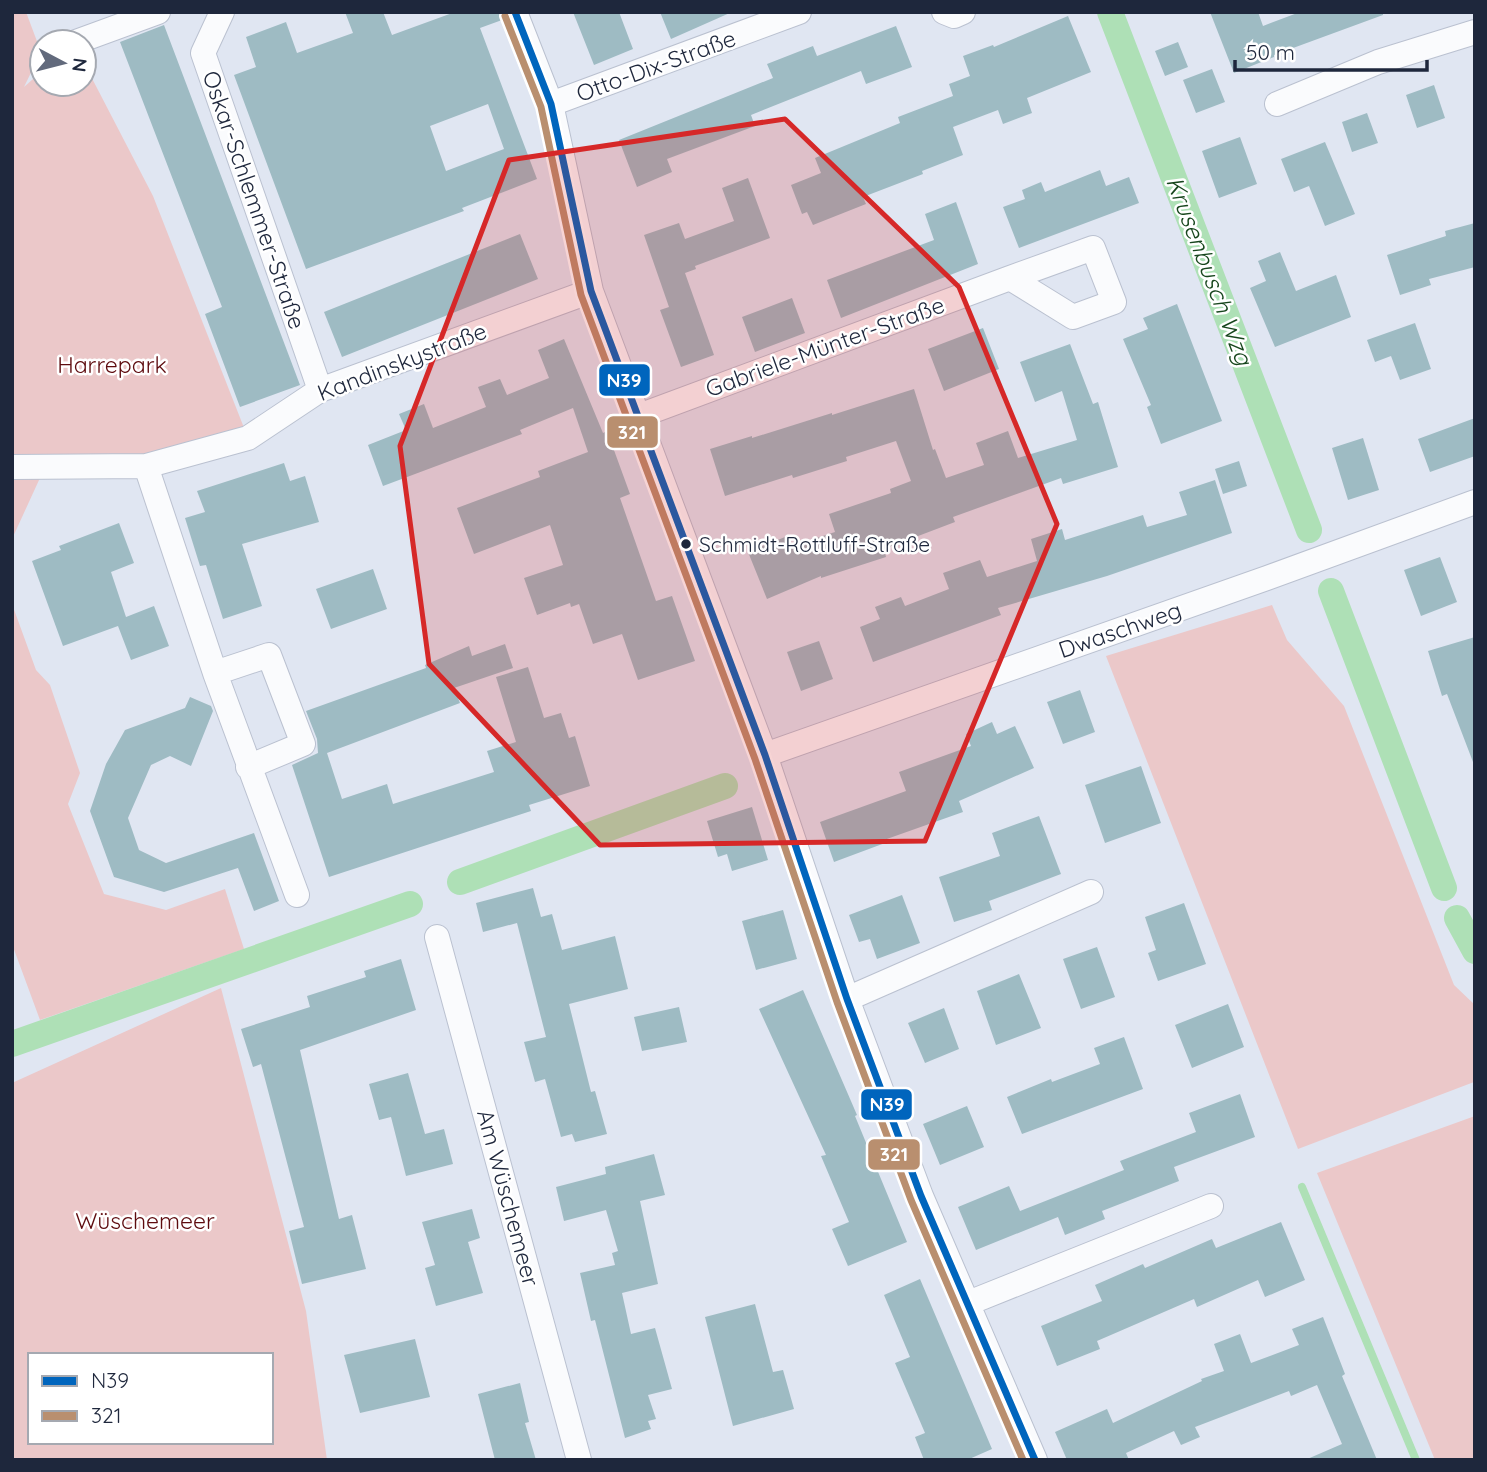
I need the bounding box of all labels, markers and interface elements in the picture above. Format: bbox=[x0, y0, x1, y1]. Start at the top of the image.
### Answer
street label: Otto-Dix-Straße bbox=[572, 23, 740, 108]
north arrow bbox=[28, 28, 98, 98]
scale bar bbox=[1235, 28, 1428, 72]
text: 50 m bbox=[1246, 39, 1295, 65]
text: N bbox=[67, 57, 93, 73]
street label: Oskar-Schlemmer-Straße bbox=[197, 67, 312, 333]
water label: Krusenbusch Wzg bbox=[1160, 172, 1260, 371]
street label: Gabriele-Münter-Straße bbox=[701, 290, 948, 403]
street label: Kandinskystraße bbox=[313, 316, 491, 407]
park label: Harrepark bbox=[57, 350, 167, 379]
line badge: N39 bbox=[598, 363, 651, 397]
text: N39 bbox=[607, 368, 641, 392]
line badge: 321 bbox=[606, 415, 659, 449]
text: 321 bbox=[618, 420, 646, 444]
place label: Schmidt-Rottluff-Straße bbox=[699, 531, 930, 557]
marker: Schmidt-Rottluff-Straße bbox=[679, 537, 693, 551]
street label: Dwaschweg bbox=[1055, 595, 1185, 664]
line badge: N39 bbox=[860, 1088, 913, 1121]
text: N39 bbox=[870, 1092, 904, 1116]
street label: Am Wüschemeer bbox=[471, 1106, 546, 1290]
line badge: 321 bbox=[867, 1138, 921, 1171]
text: 321 bbox=[880, 1142, 908, 1166]
park label: Wüschemeer bbox=[75, 1206, 215, 1235]
legend bbox=[28, 1353, 273, 1444]
text: N39 bbox=[91, 1367, 129, 1393]
text: 321 bbox=[91, 1402, 121, 1428]

